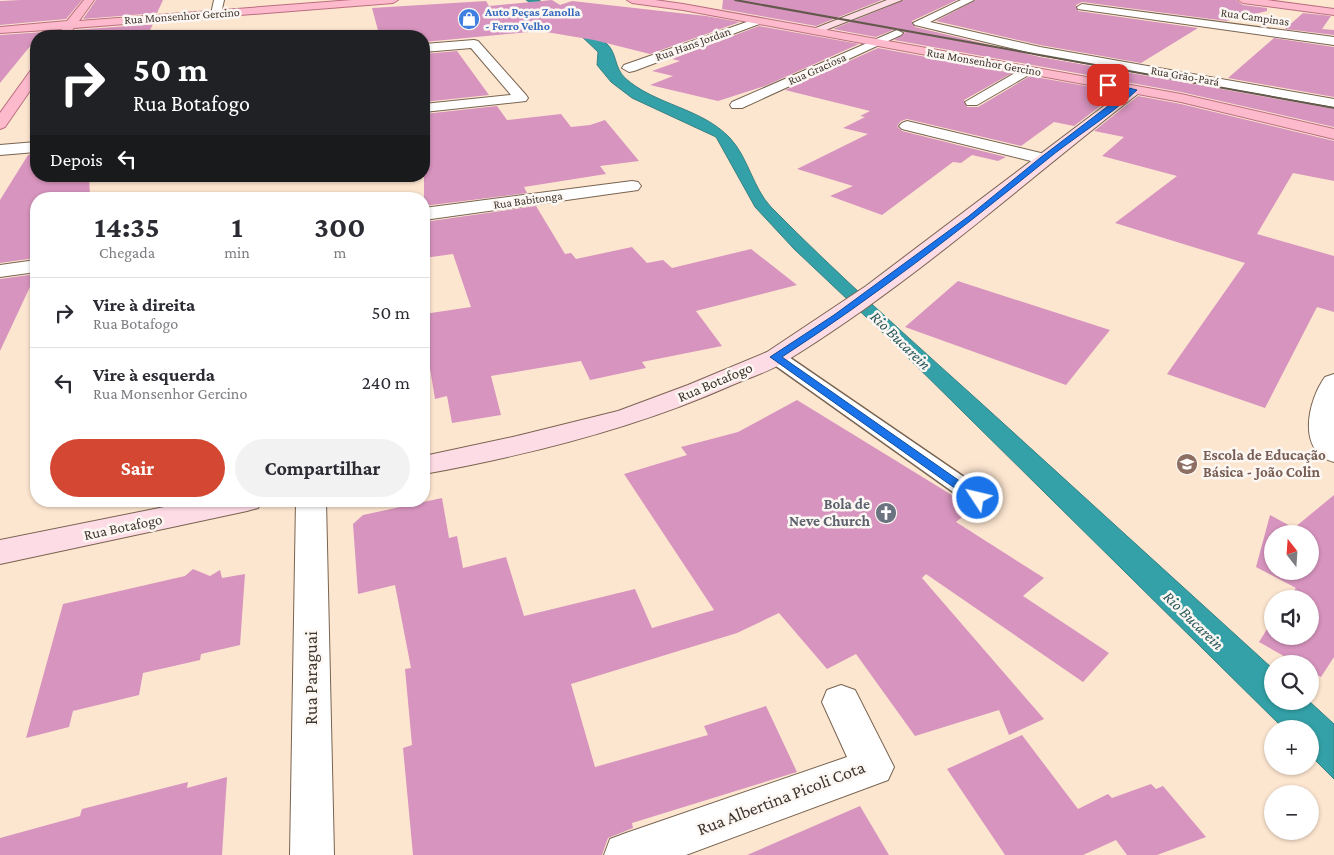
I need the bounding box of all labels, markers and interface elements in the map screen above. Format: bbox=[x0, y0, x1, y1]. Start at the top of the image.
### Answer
street label: Rua Monsenhor Gercino bbox=[124, 5, 240, 27]
place label: Auto Peças Zanolla - Ferro Velho bbox=[484, 5, 580, 33]
street label: Rua Campinas bbox=[1220, 5, 1290, 29]
shop icon: Auto Peças Zanolla - Ferro Velho bbox=[457, 7, 481, 31]
street label: Rua Hans Jordan bbox=[653, 24, 733, 64]
street label: Rua Monsenhor Gercino bbox=[926, 45, 1042, 79]
icon: right bbox=[50, 50, 115, 115]
text: 50 m bbox=[133, 50, 208, 89]
street label: Rua Graciosa bbox=[786, 50, 849, 88]
street label: Rua Grão-Pará bbox=[1150, 63, 1221, 89]
pin bbox=[1087, 64, 1129, 106]
icon: arrive bbox=[1094, 71, 1122, 99]
text: Rua Botafogo bbox=[133, 91, 250, 116]
icon: left bbox=[113, 145, 141, 173]
text: Depois bbox=[50, 149, 103, 170]
street label: Rua Babitonga bbox=[493, 188, 564, 212]
text: 14:35 bbox=[95, 210, 160, 243]
text: 1 bbox=[231, 210, 243, 243]
text: 300 bbox=[314, 210, 365, 243]
text: Chegada bbox=[99, 244, 155, 261]
text: min bbox=[224, 244, 250, 261]
text: m bbox=[333, 244, 346, 261]
text: Vire à direita bbox=[93, 294, 195, 315]
icon: right bbox=[50, 299, 78, 327]
text: 50 m bbox=[371, 302, 410, 323]
water label: Rio Bucarein bbox=[867, 308, 934, 373]
text: Rua Botafogo bbox=[93, 315, 178, 332]
street label: Rua Botafogo bbox=[675, 359, 755, 406]
text: Vire à esquerda bbox=[93, 364, 215, 385]
icon: left bbox=[50, 369, 78, 397]
text: 240 m bbox=[362, 372, 410, 393]
text: Rua Monsenhor Gercino bbox=[93, 385, 247, 402]
button: Sair bbox=[50, 439, 225, 497]
button: Compartilhar bbox=[235, 439, 410, 497]
place label: Escola de Educação Básica - João Colin bbox=[1203, 447, 1326, 480]
school or university icon: Escola de Educação Básica - João Colin bbox=[1175, 452, 1199, 476]
position arrow bbox=[951, 471, 1003, 523]
place label: Bola de Neve Church bbox=[789, 496, 870, 529]
church icon: Bola de Neve Church bbox=[874, 501, 898, 525]
street label: Rua Botafogo bbox=[82, 511, 164, 544]
north arrow bbox=[1264, 525, 1319, 580]
map controls bbox=[1264, 525, 1319, 840]
water label: Rio Bucarein bbox=[1160, 588, 1227, 653]
button: sound bbox=[1264, 590, 1319, 645]
street label: Rua Paraguai bbox=[301, 631, 321, 725]
button: search bbox=[1264, 655, 1319, 710]
button: + bbox=[1264, 720, 1319, 775]
street label: Rua Albertina Picoli Cota bbox=[694, 757, 868, 839]
button: − bbox=[1264, 785, 1319, 840]

